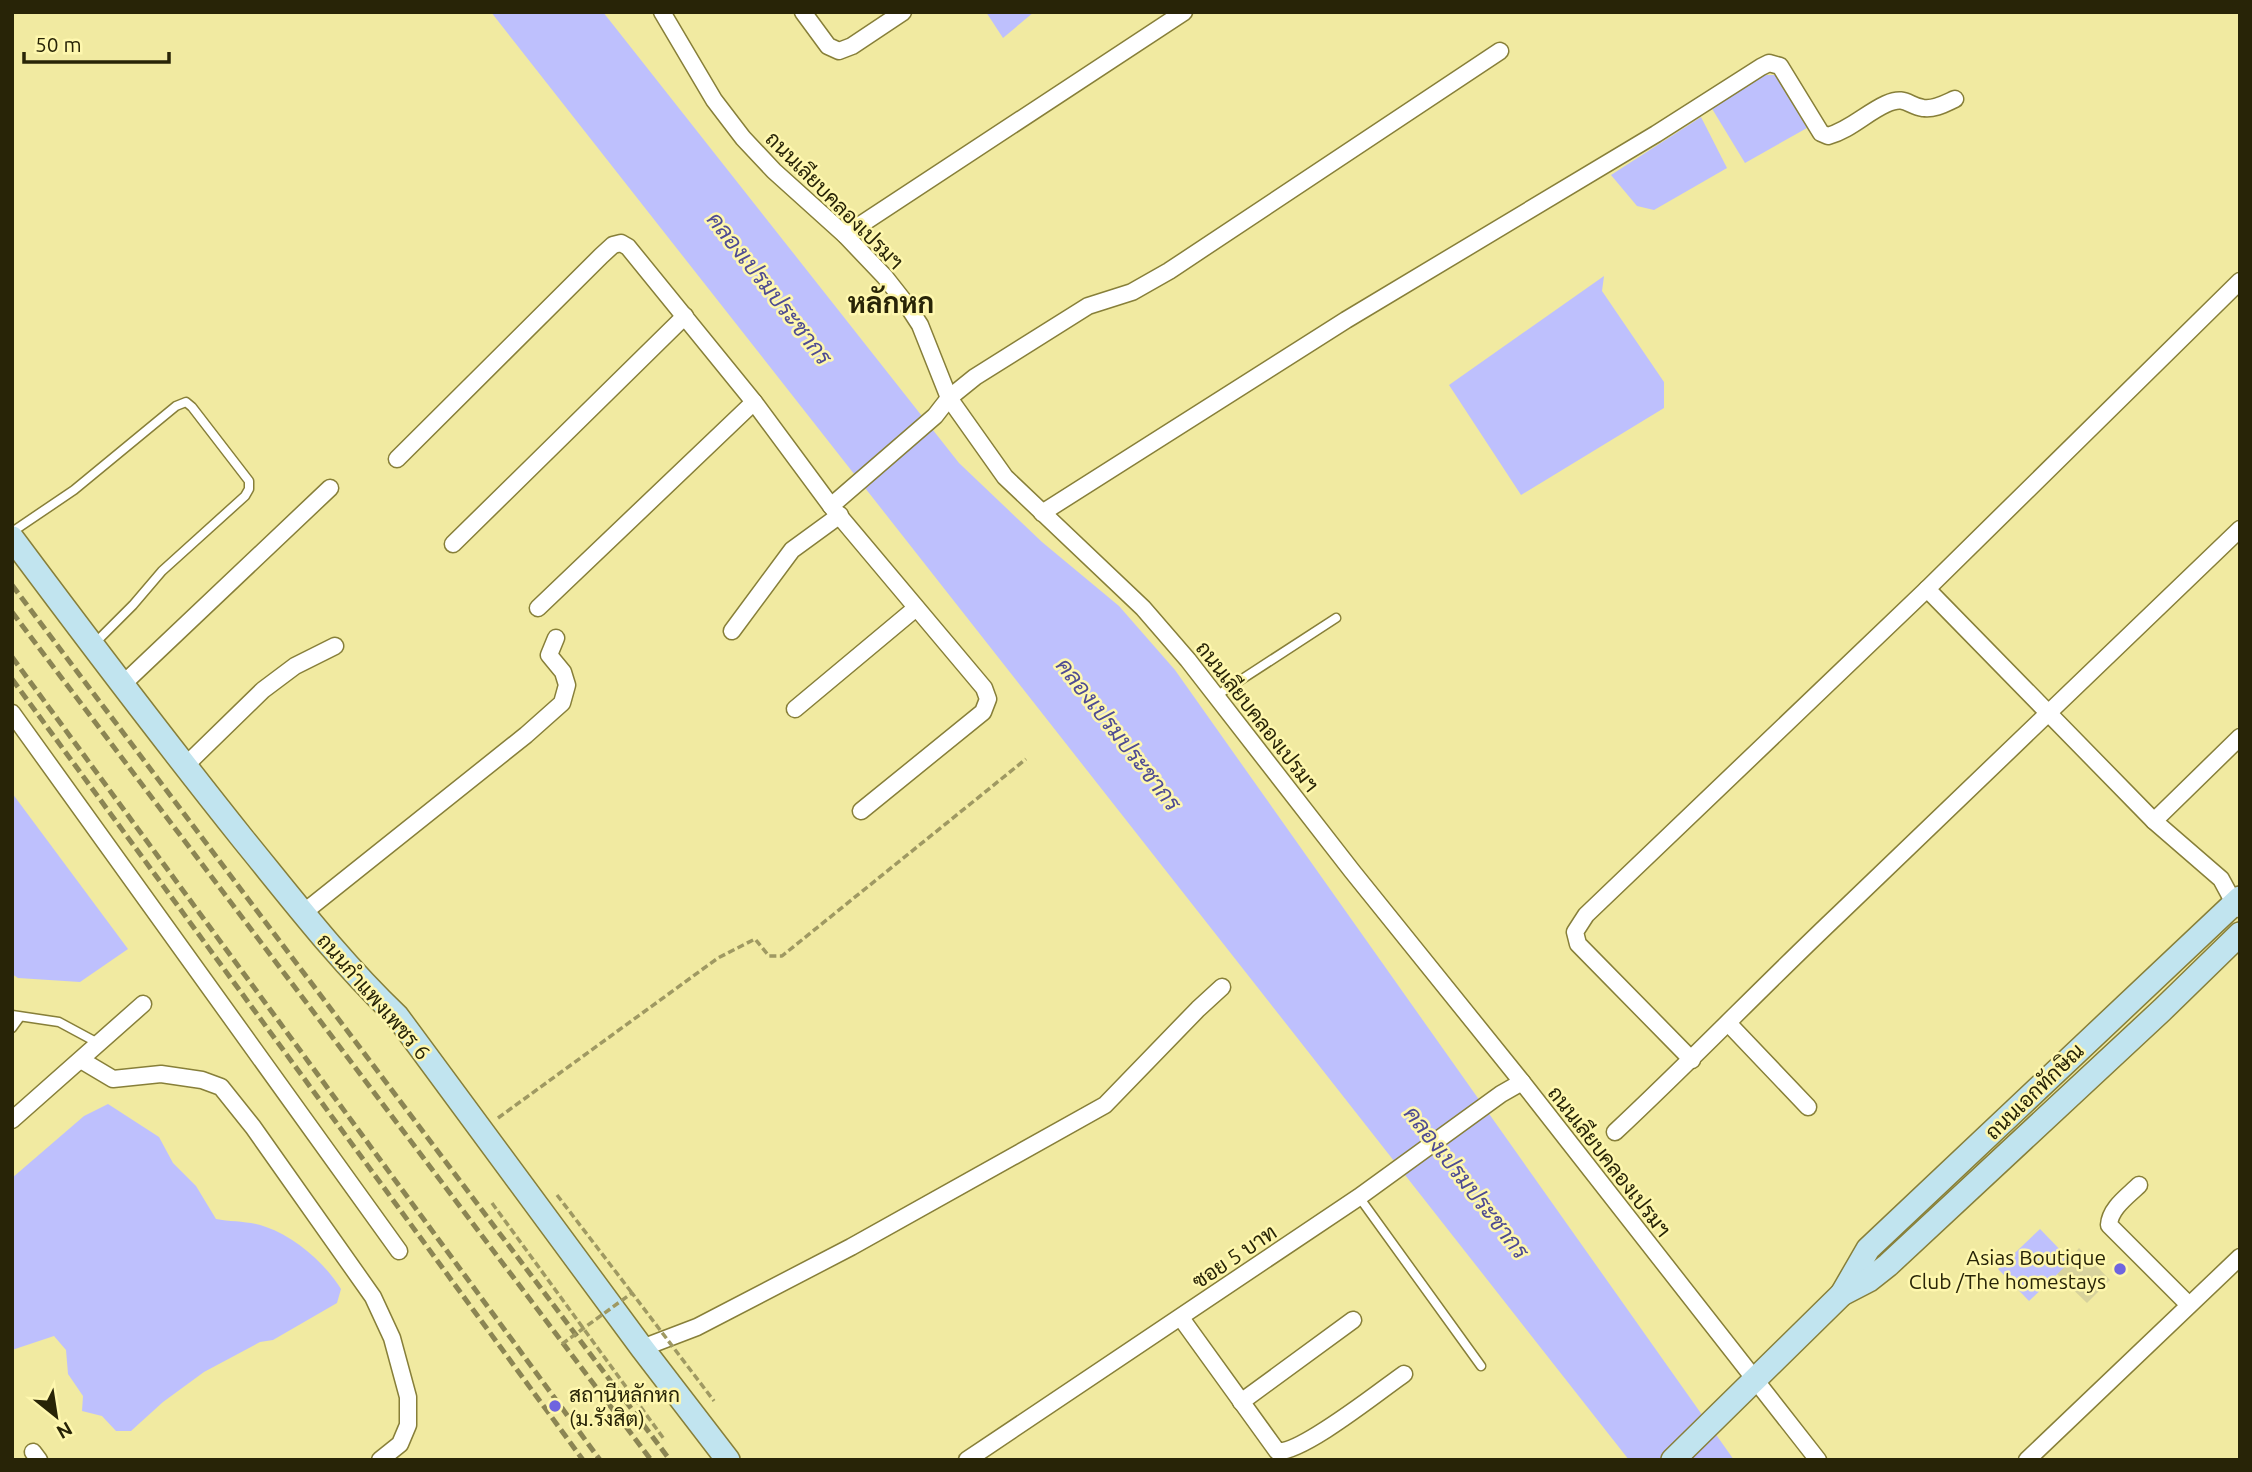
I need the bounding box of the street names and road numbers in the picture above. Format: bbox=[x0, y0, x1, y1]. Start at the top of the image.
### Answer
street label: ถนนเลียบคลองเปรมฯ bbox=[761, 126, 909, 274]
street label: ถนนเลียบคลองเปรมฯ bbox=[1192, 636, 1324, 796]
street label: ถนนกำแพงเพชร 6 bbox=[313, 928, 435, 1064]
street label: ถนนเอกทักษิณ bbox=[1980, 1038, 2088, 1144]
street label: ถนนเลียบคลองเปรมฯ bbox=[1544, 1081, 1676, 1241]
street label: ซอย 5 บาท bbox=[1187, 1219, 1281, 1293]

